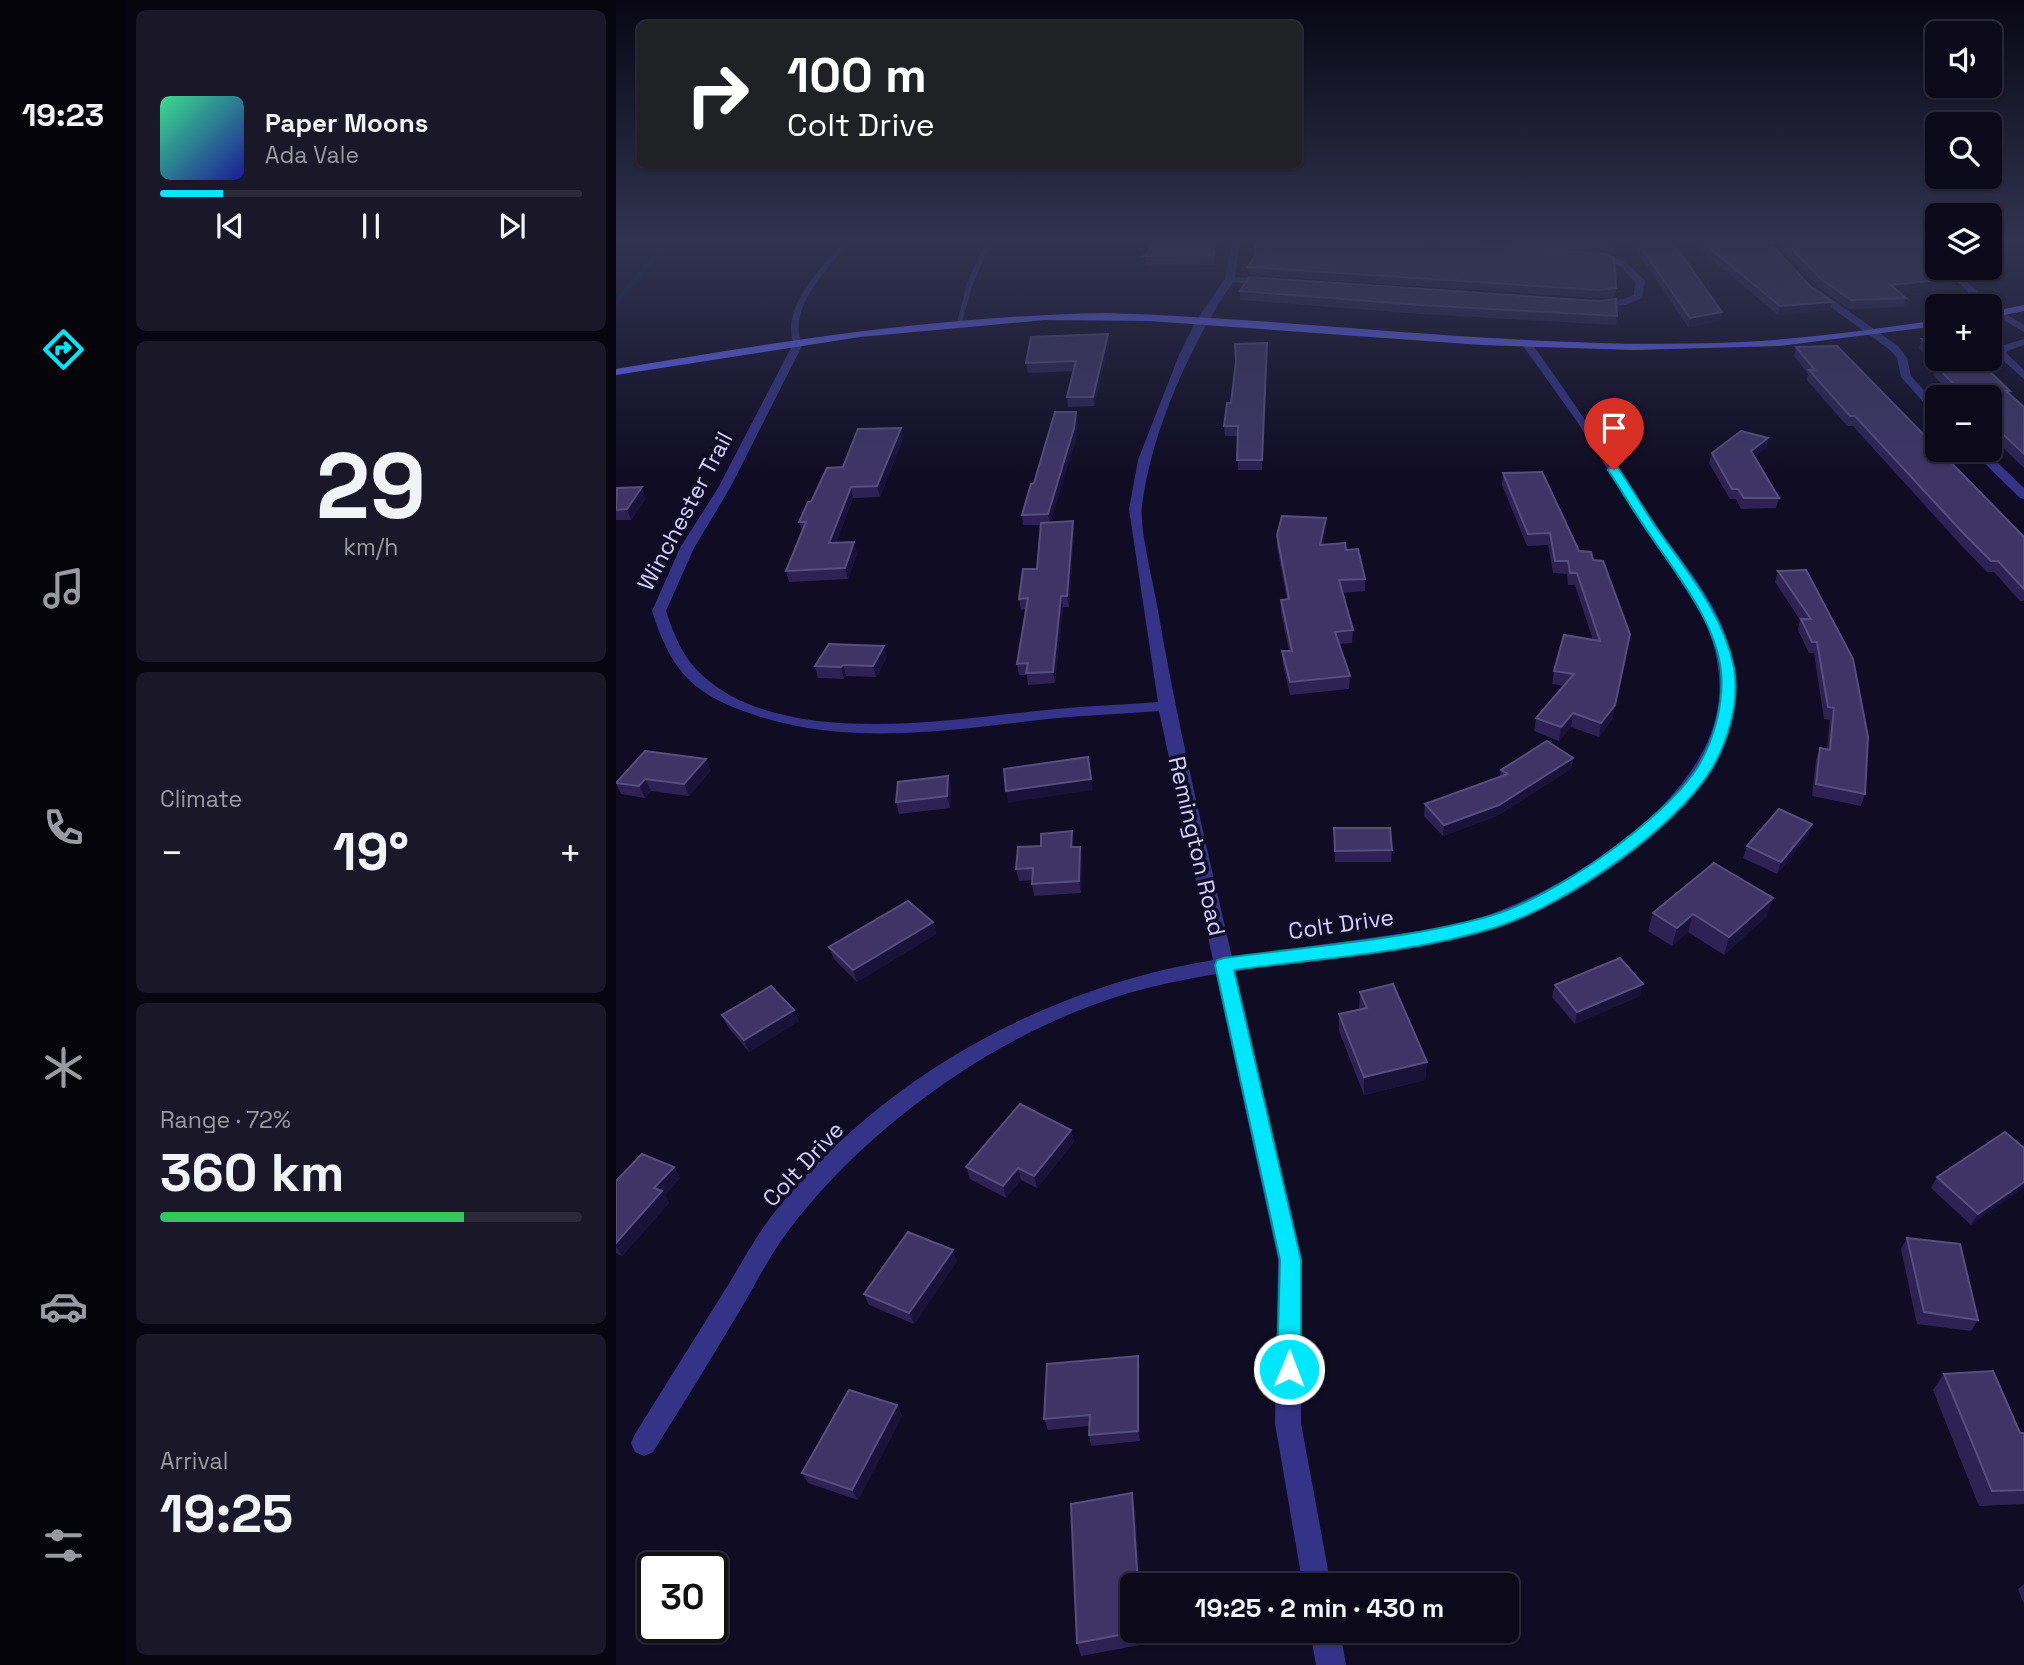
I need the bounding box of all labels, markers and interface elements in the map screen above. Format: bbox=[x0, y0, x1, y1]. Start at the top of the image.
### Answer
map controls bbox=[1925, 21, 2002, 462]
button: sound bbox=[1925, 21, 2002, 98]
text: 100 m bbox=[787, 44, 927, 106]
icon: right bbox=[672, 49, 763, 140]
text: 19:23 bbox=[22, 95, 104, 135]
text: Colt Drive bbox=[787, 105, 935, 145]
text: Paper Moons bbox=[265, 106, 428, 140]
button: search bbox=[1925, 112, 2002, 189]
text: Ada Vale bbox=[265, 140, 359, 170]
button: layers bbox=[1925, 203, 2002, 280]
icon: previous bbox=[211, 207, 249, 245]
icon: pause bbox=[352, 207, 390, 245]
icon: next bbox=[493, 207, 531, 245]
button: + bbox=[1925, 294, 2002, 371]
icon: directions bbox=[39, 325, 88, 374]
button: − bbox=[1925, 385, 2002, 462]
pin bbox=[1584, 398, 1644, 470]
icon: arrive bbox=[1595, 409, 1633, 447]
street label: Winchester Trail bbox=[631, 426, 739, 596]
text: 29 bbox=[316, 428, 426, 545]
text: km/h bbox=[344, 532, 398, 562]
icon: music bbox=[39, 564, 88, 613]
street label: Remington Road bbox=[1162, 753, 1232, 939]
text: Climate bbox=[160, 784, 242, 814]
icon: phone bbox=[39, 803, 88, 852]
text: 19° bbox=[333, 819, 409, 885]
text: − bbox=[160, 829, 184, 877]
text: + bbox=[558, 829, 582, 877]
street label: Colt Drive bbox=[1286, 902, 1396, 946]
icon: climate bbox=[39, 1043, 88, 1092]
text: Range · 72% bbox=[160, 1105, 291, 1135]
street label: Colt Drive bbox=[756, 1115, 850, 1213]
text: 360 km bbox=[160, 1140, 344, 1206]
icon: car bbox=[39, 1282, 88, 1331]
position arrow bbox=[1252, 1332, 1326, 1406]
text: Arrival bbox=[160, 1446, 228, 1476]
text: 19:25 bbox=[160, 1481, 293, 1547]
icon: filters bbox=[39, 1521, 88, 1570]
speed limit sign: 30 bbox=[637, 1552, 728, 1643]
text: 19:25 · 2 min · 430 m bbox=[1195, 1591, 1444, 1625]

